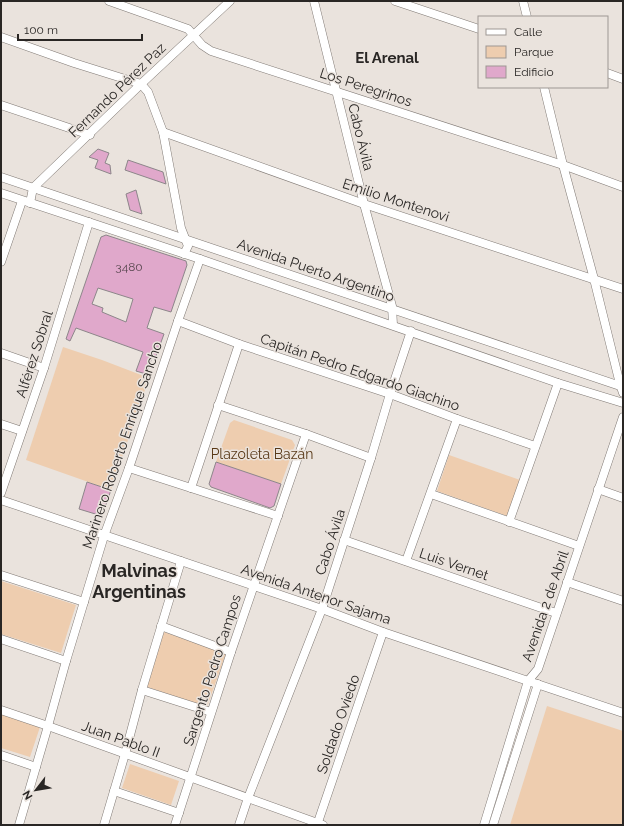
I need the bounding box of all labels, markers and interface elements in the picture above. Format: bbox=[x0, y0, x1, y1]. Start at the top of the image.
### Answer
scale bar bbox=[18, 16, 142, 42]
legend bbox=[478, 16, 608, 88]
text: 100 m bbox=[24, 23, 58, 37]
text: Calle bbox=[514, 25, 542, 39]
street label: Fernando Pérez Paz bbox=[65, 39, 169, 140]
text: Parque bbox=[514, 45, 554, 59]
district label: El Arenal bbox=[355, 49, 419, 67]
street label: Los Peregrinos bbox=[318, 65, 414, 110]
text: Edificio bbox=[514, 65, 554, 79]
street label: Cabo Ávila bbox=[345, 102, 378, 172]
street label: Emilio Montenovi bbox=[341, 175, 451, 225]
street label: Avenida Puerto Argentino bbox=[235, 236, 397, 304]
house number: 3480 bbox=[115, 260, 143, 274]
street label: Alférez Sobral bbox=[12, 308, 56, 400]
street label: Capitán Pedro Edgardo Giachino bbox=[258, 330, 462, 414]
street label: Marinero Roberto Enrique Sancho bbox=[79, 339, 165, 551]
park label: Plazoleta Bazán bbox=[211, 446, 313, 462]
street label: Cabo Ávila bbox=[311, 507, 348, 577]
street label: Luis Vernet bbox=[417, 545, 491, 583]
street label: Avenida 2 de Abril bbox=[518, 548, 572, 664]
district label: Malvinas Argentinas bbox=[92, 560, 186, 602]
street label: Avenida Antenor Sajama bbox=[239, 561, 393, 627]
street label: Sargento Pedro Campos bbox=[180, 592, 244, 748]
street label: Soldado Oviedo bbox=[314, 672, 362, 776]
street label: Juan Pablo II bbox=[80, 717, 162, 761]
north arrow bbox=[16, 770, 56, 810]
text: N bbox=[20, 788, 36, 802]

